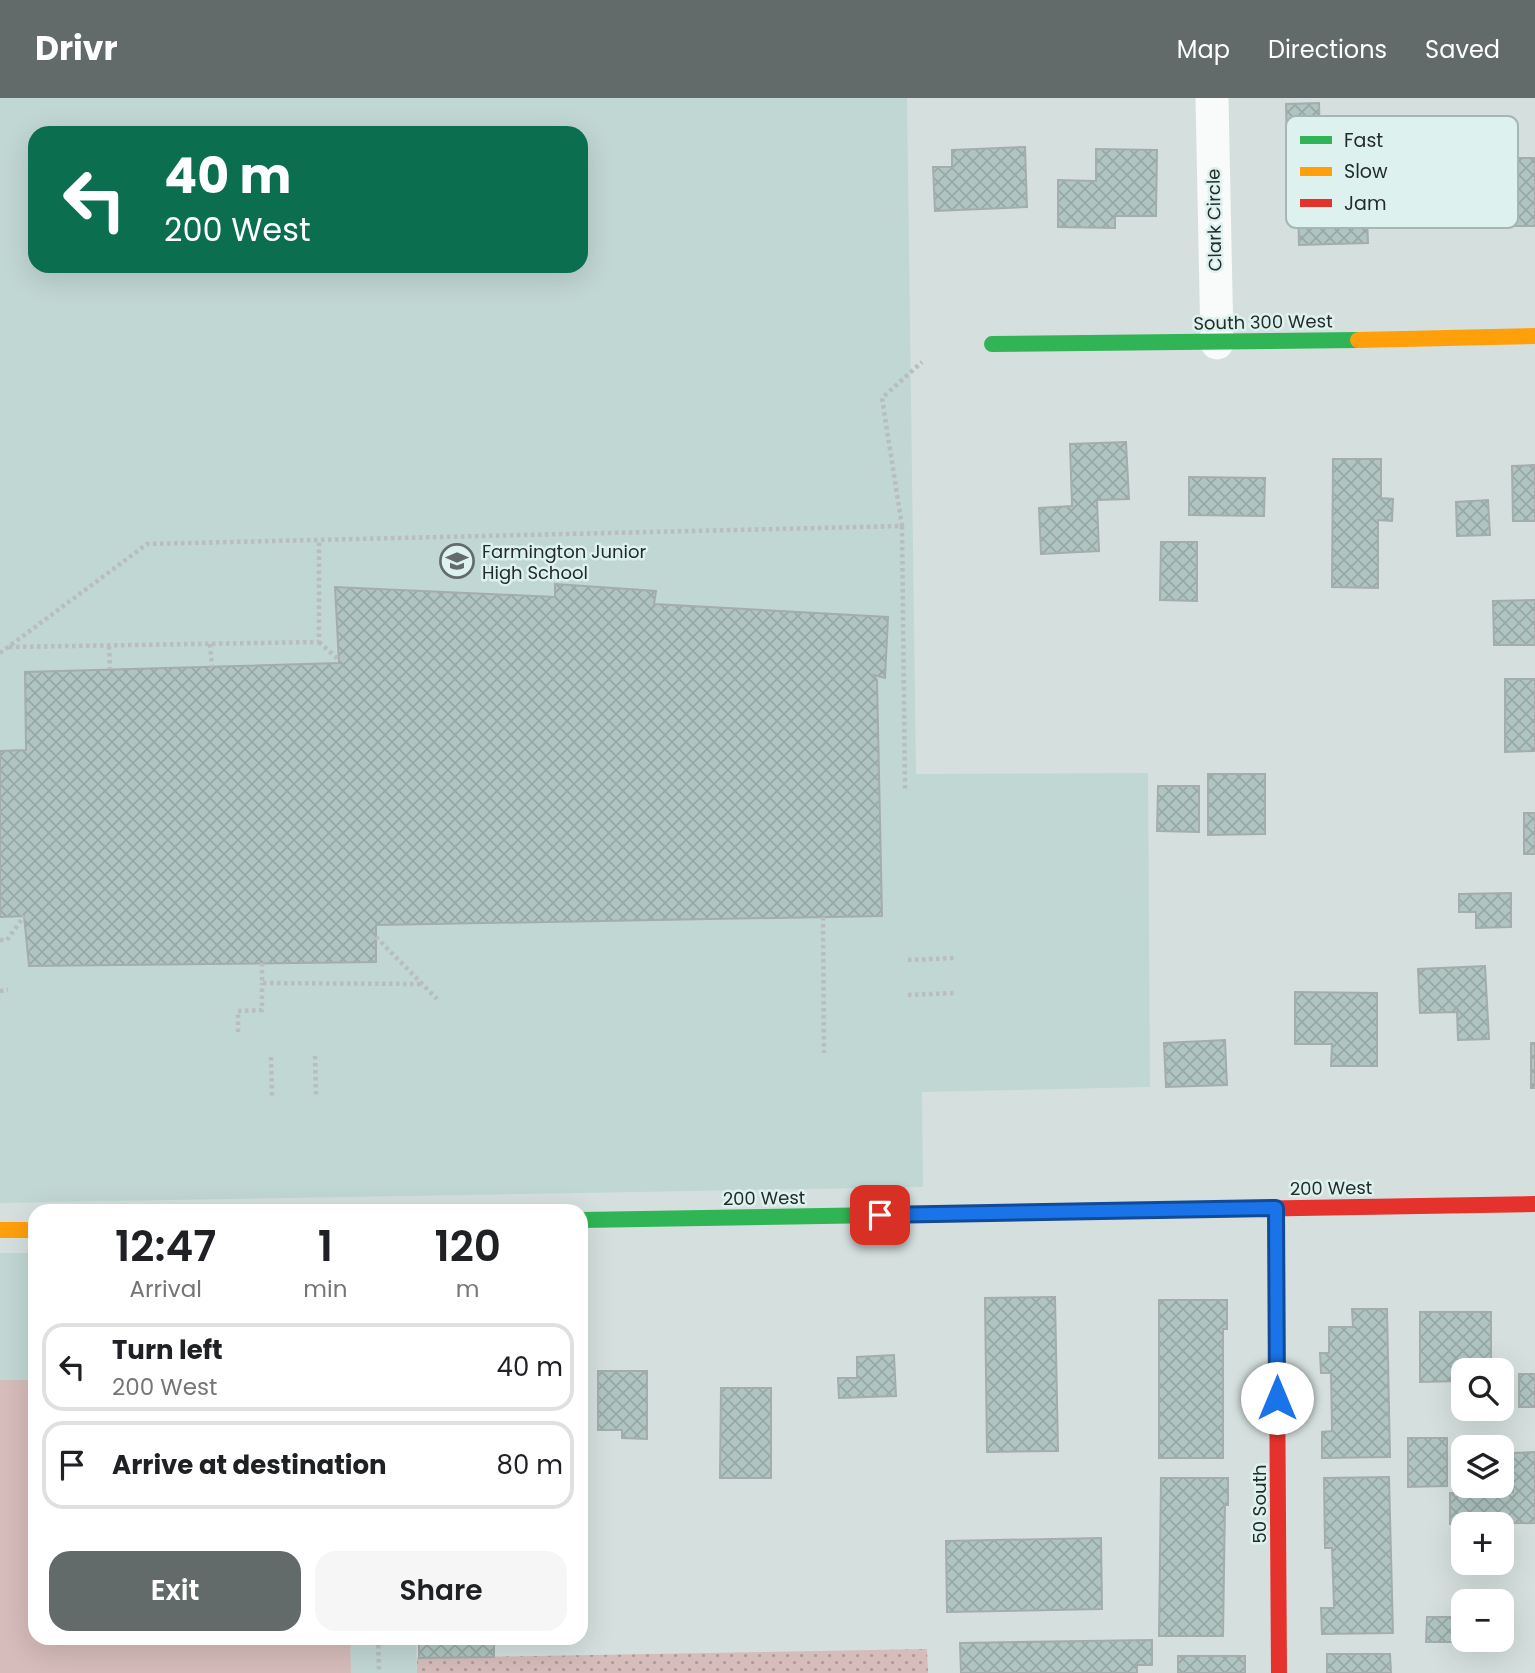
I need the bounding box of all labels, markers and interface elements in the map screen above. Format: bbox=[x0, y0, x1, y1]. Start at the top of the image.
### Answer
text: Drivr bbox=[35, 25, 118, 72]
text: Map bbox=[1177, 33, 1230, 66]
text: Directions bbox=[1268, 33, 1387, 66]
text: Saved bbox=[1425, 33, 1500, 66]
legend bbox=[1286, 116, 1518, 228]
text: Fast bbox=[1344, 127, 1383, 154]
text: 40 m bbox=[164, 142, 291, 210]
icon: left bbox=[49, 154, 140, 245]
text: Slow bbox=[1344, 158, 1388, 185]
street label: Clark Circle bbox=[1201, 168, 1227, 272]
text: Jam bbox=[1344, 190, 1386, 217]
text: 200 West bbox=[164, 207, 311, 252]
street label: South 300 West bbox=[1193, 308, 1333, 336]
place label: Farmington Junior High School bbox=[482, 539, 647, 585]
school or university icon: Farmington Junior High School bbox=[438, 542, 476, 580]
street label: 200 West bbox=[1290, 1175, 1372, 1201]
street label: 200 West bbox=[723, 1185, 805, 1211]
pin bbox=[850, 1185, 910, 1245]
icon: arrive bbox=[861, 1196, 899, 1234]
text: 12:47 bbox=[115, 1217, 216, 1276]
text: 1 bbox=[318, 1217, 333, 1276]
text: 120 bbox=[434, 1217, 501, 1276]
text: Arrival bbox=[129, 1273, 202, 1305]
text: min bbox=[303, 1273, 347, 1305]
text: m bbox=[456, 1273, 480, 1305]
text: Turn left bbox=[112, 1332, 223, 1368]
icon: left bbox=[53, 1348, 91, 1386]
text: 40 m bbox=[497, 1349, 563, 1385]
map controls bbox=[1451, 1358, 1514, 1652]
button: search bbox=[1451, 1358, 1514, 1421]
position arrow bbox=[1240, 1361, 1314, 1435]
text: 200 West bbox=[112, 1371, 217, 1403]
button: layers bbox=[1451, 1435, 1514, 1498]
icon: arrive bbox=[53, 1446, 91, 1484]
text: Arrive at destination bbox=[112, 1447, 387, 1483]
text: 80 m bbox=[497, 1447, 563, 1483]
street label: 50 South bbox=[1247, 1464, 1272, 1544]
button: + bbox=[1451, 1512, 1514, 1575]
button: Exit bbox=[49, 1551, 301, 1631]
button: Share bbox=[315, 1551, 567, 1631]
button: − bbox=[1451, 1589, 1514, 1652]

